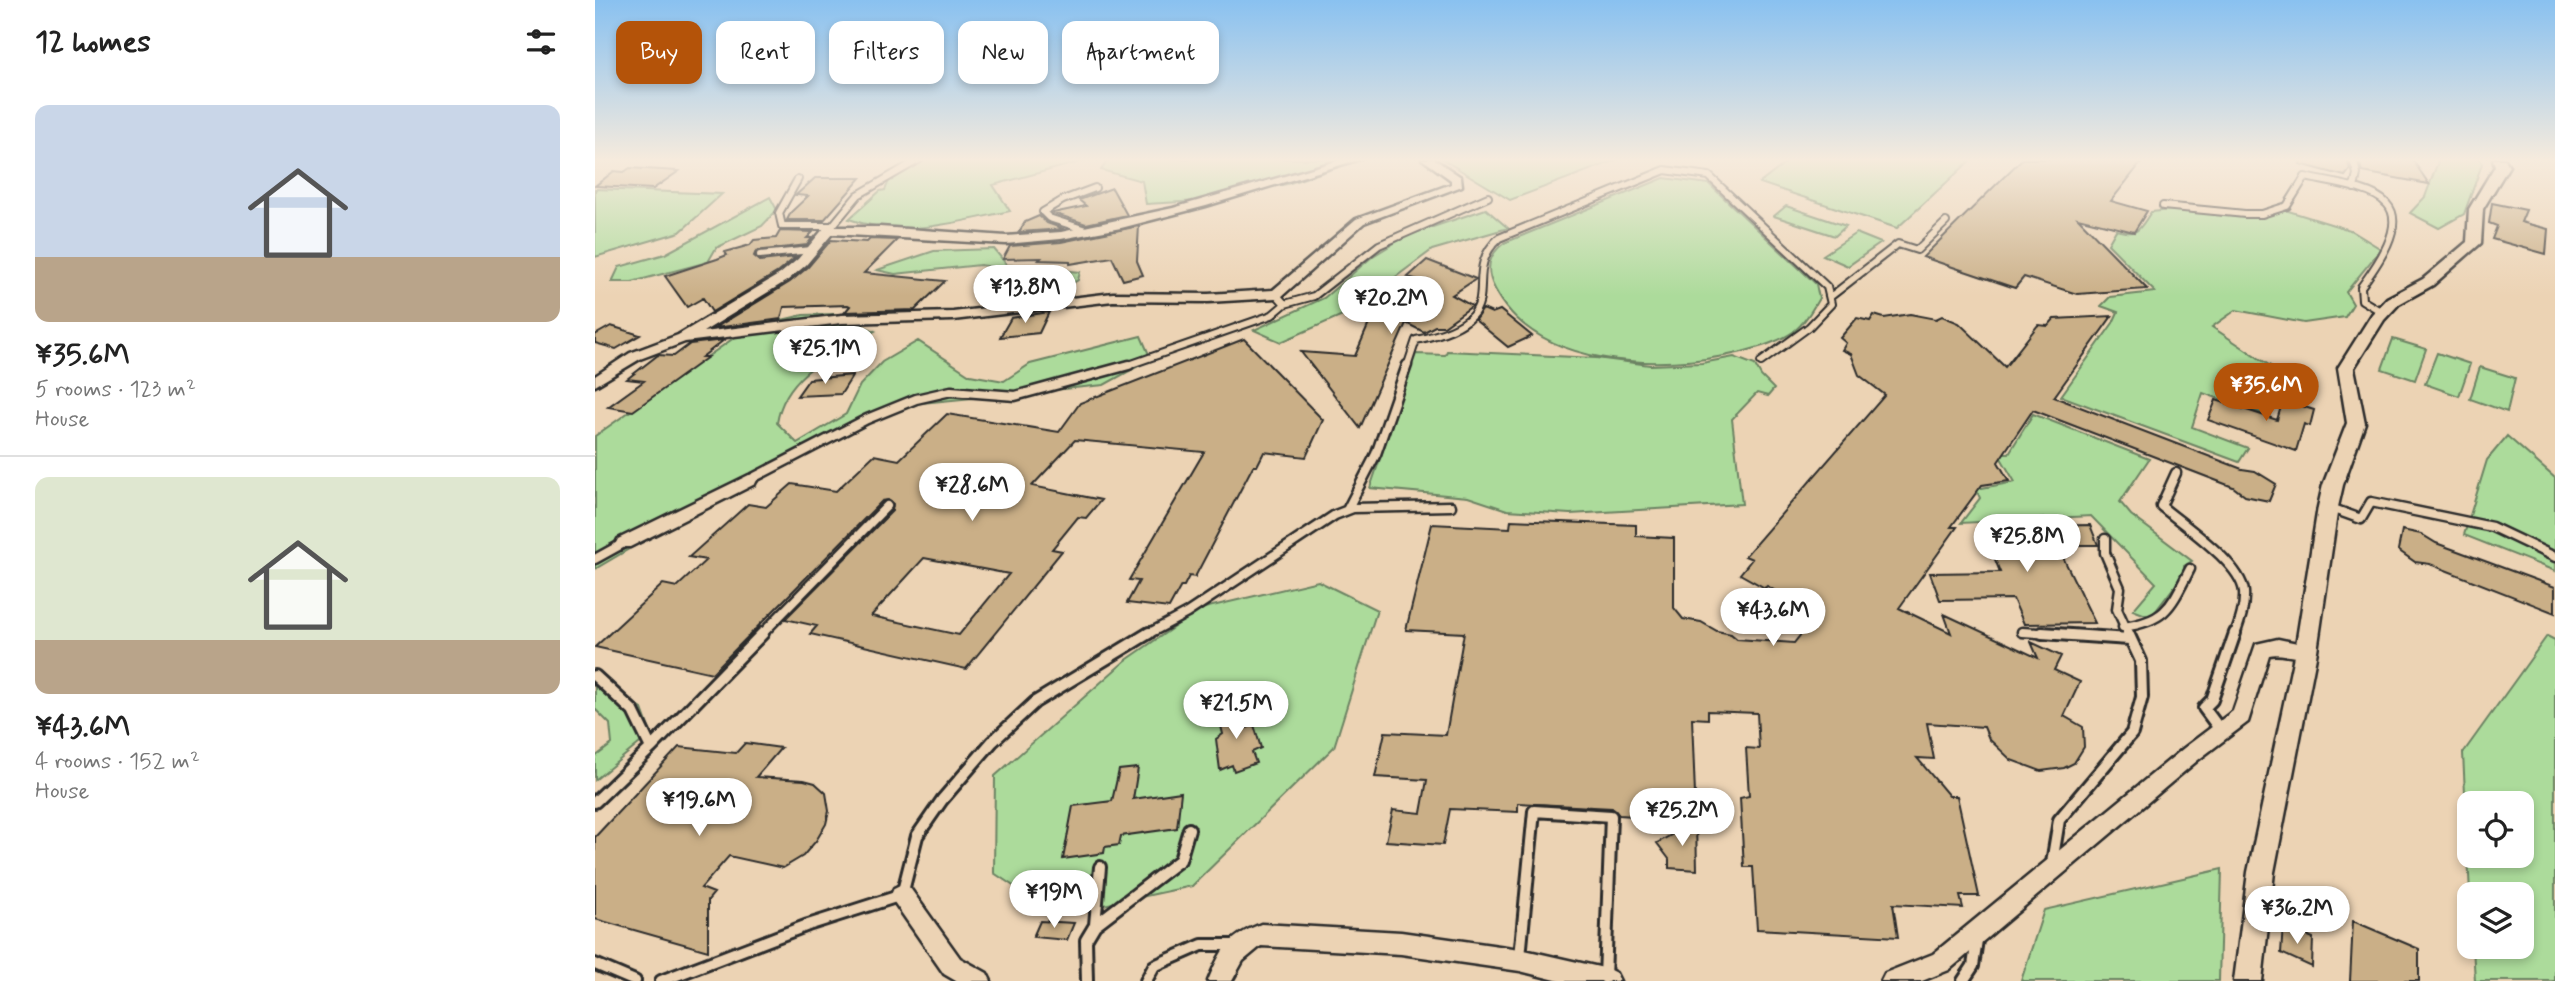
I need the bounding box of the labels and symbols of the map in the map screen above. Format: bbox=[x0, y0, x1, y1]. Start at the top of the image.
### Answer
pin: ¥13.8M bbox=[968, 266, 1082, 325]
pin: ¥20.2M bbox=[1334, 276, 1448, 336]
pin: ¥25.1M bbox=[768, 326, 882, 386]
pin: ¥35.6M bbox=[2209, 364, 2323, 423]
pin: ¥28.6M bbox=[915, 463, 1029, 523]
pin: ¥25.8M bbox=[1970, 514, 2084, 574]
pin: ¥43.6M bbox=[1716, 588, 1830, 648]
pin: ¥21.5M bbox=[1179, 682, 1293, 741]
pin: ¥19.6M bbox=[642, 778, 756, 838]
pin: ¥25.2M bbox=[1625, 788, 1739, 848]
pin: ¥19M bbox=[1013, 870, 1095, 930]
pin: ¥36.2M bbox=[2240, 886, 2354, 946]

